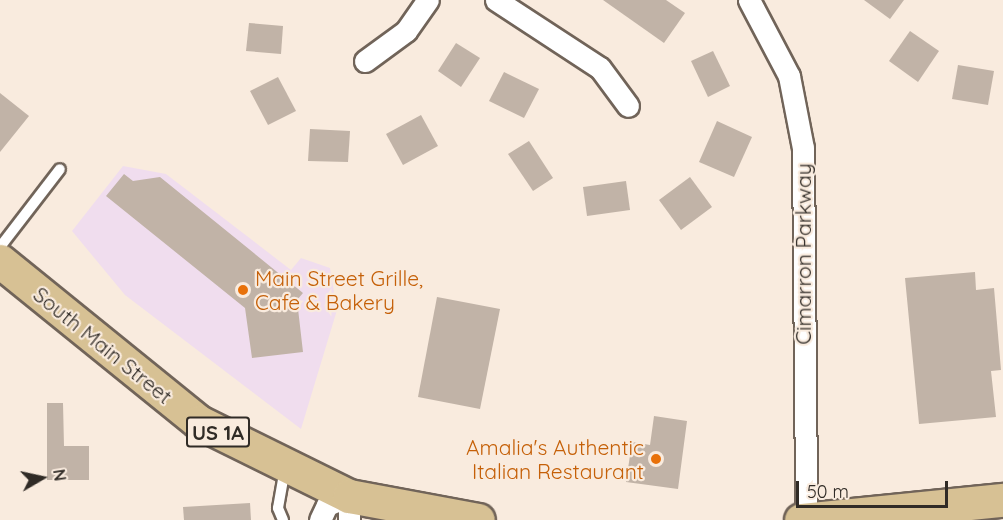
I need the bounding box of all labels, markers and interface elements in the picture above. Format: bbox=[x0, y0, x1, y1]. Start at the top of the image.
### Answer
street label: Cimarron Parkway bbox=[790, 163, 816, 345]
place label: Main Street Grille, Cafe & Bakery bbox=[255, 265, 423, 315]
street label: South Main Street bbox=[29, 281, 177, 409]
marker: Main Street Grille, Cafe & Bakery bbox=[236, 283, 250, 297]
road number: US 1A bbox=[185, 415, 251, 449]
place label: Amalia's Authentic Italian Restaurant bbox=[466, 434, 644, 484]
north arrow bbox=[12, 448, 72, 508]
marker: Amalia's Authentic Italian Restaurant bbox=[649, 452, 663, 466]
text: N bbox=[49, 468, 71, 483]
scale bar bbox=[799, 469, 950, 507]
text: 50 m bbox=[807, 480, 849, 503]

